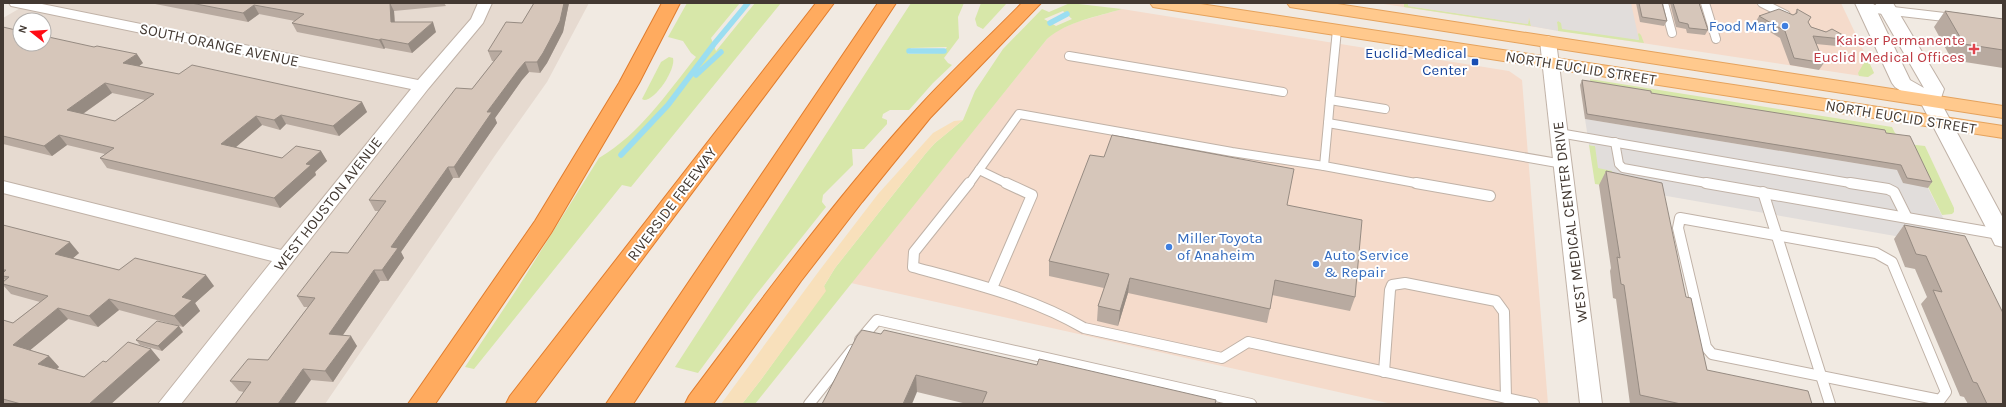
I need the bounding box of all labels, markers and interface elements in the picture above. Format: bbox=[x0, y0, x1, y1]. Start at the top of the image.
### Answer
north arrow bbox=[12, 12, 52, 52]
place label: Food Mart bbox=[1709, 17, 1777, 35]
street label: SOUTH ORANGE AVENUE bbox=[138, 19, 300, 71]
marker: Food Mart bbox=[1780, 21, 1790, 31]
text: N bbox=[16, 24, 30, 35]
place label: Kaiser Permanente Euclid Medical Offices bbox=[1813, 31, 1965, 66]
marker: Kaiser Permanente Euclid Medical Offices bbox=[1968, 43, 1980, 55]
place label: Euclid-Medical Center bbox=[1365, 44, 1468, 79]
street label: NORTH EUCLID STREET bbox=[1504, 47, 1658, 89]
marker: Euclid-Medical Center bbox=[1470, 57, 1480, 67]
street label: NORTH EUCLID STREET bbox=[1824, 96, 1978, 138]
street label: WEST MEDICAL CENTER DRIVE bbox=[1549, 120, 1591, 324]
street label: WEST HOUSTON AVENUE bbox=[270, 133, 386, 275]
street label: RIVERSIDE FREEWAY bbox=[623, 143, 721, 264]
place label: Miller Toyota of Anaheim bbox=[1177, 229, 1263, 264]
marker: Miller Toyota of Anaheim bbox=[1164, 242, 1174, 252]
place label: Auto Service & Repair bbox=[1324, 246, 1409, 281]
marker: Auto Service & Repair bbox=[1311, 259, 1321, 269]

